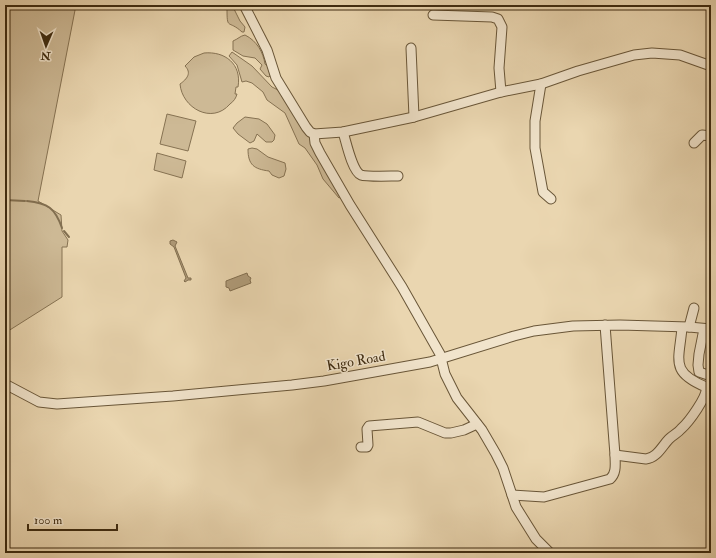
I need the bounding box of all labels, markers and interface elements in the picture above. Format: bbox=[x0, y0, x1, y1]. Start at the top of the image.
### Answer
north arrow bbox=[26, 26, 66, 66]
text: N bbox=[39, 49, 52, 62]
street label: Kigo Road bbox=[325, 347, 387, 375]
scale bar bbox=[28, 506, 117, 532]
text: 100 m bbox=[34, 513, 63, 528]

